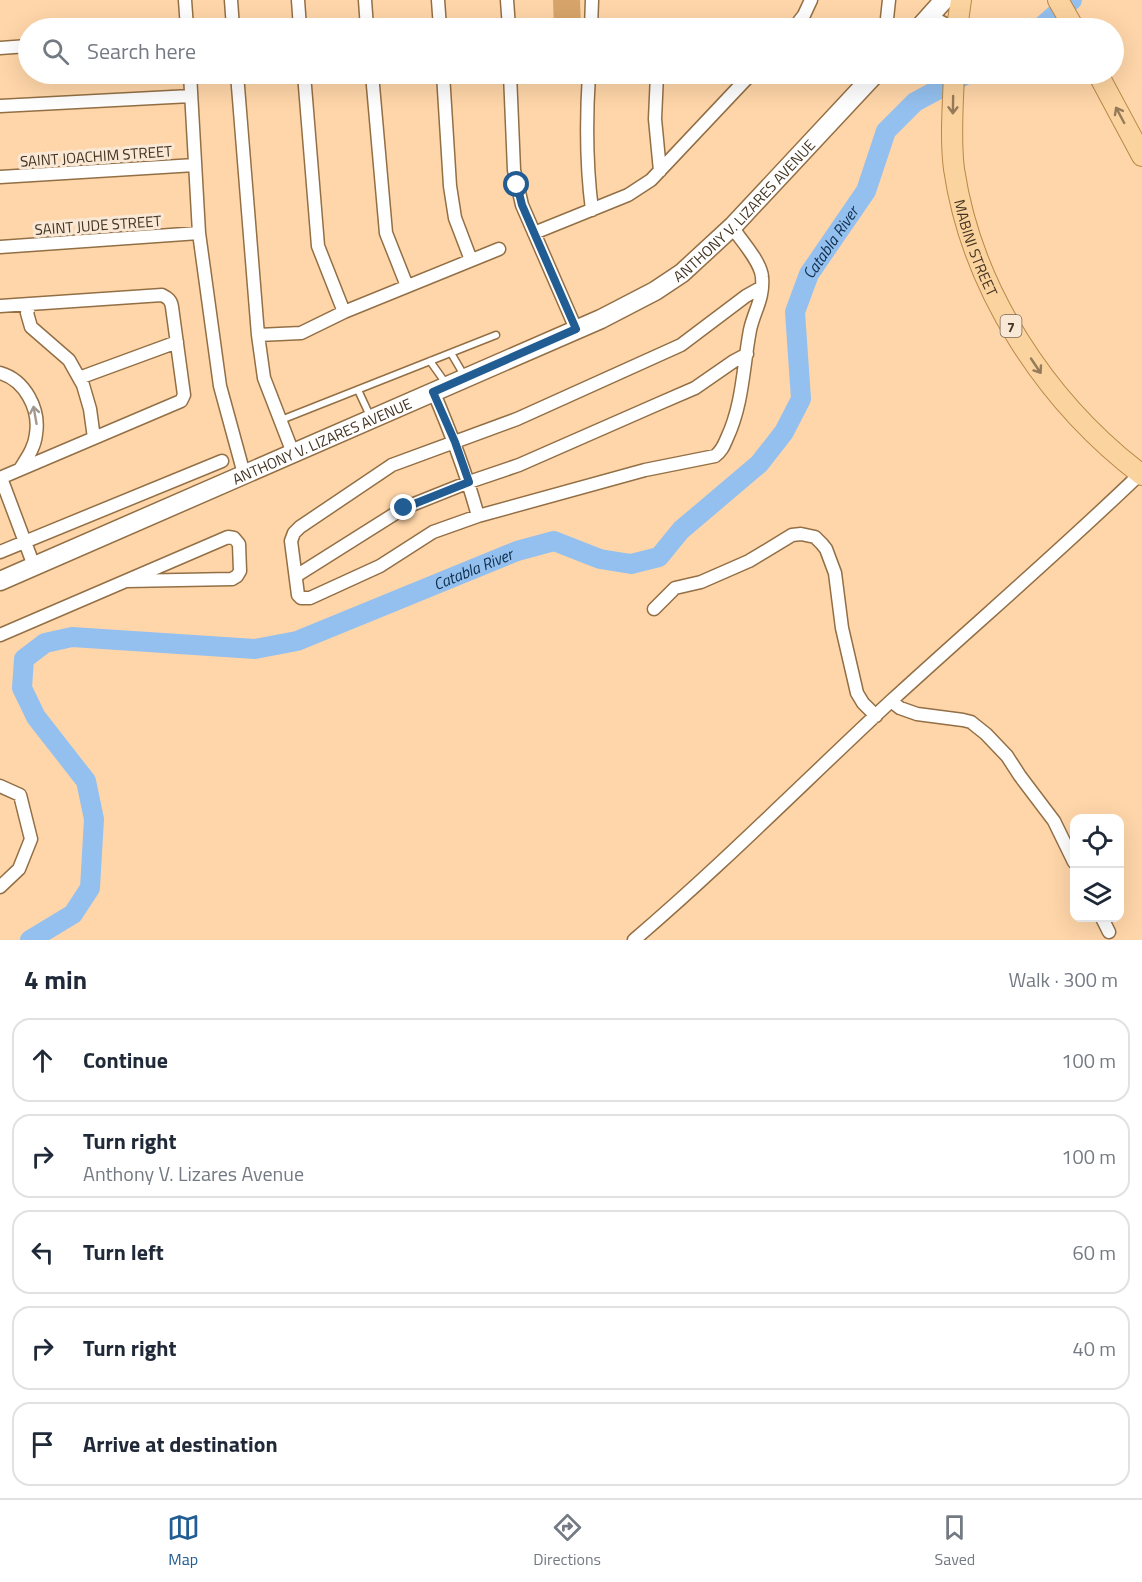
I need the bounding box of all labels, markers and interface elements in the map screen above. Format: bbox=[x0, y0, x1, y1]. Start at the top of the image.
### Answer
search box bbox=[18, 18, 1124, 84]
text: Search here bbox=[87, 34, 196, 68]
icon: search bbox=[39, 35, 72, 68]
one-way arrow bbox=[947, 95, 958, 115]
one-way arrow bbox=[1114, 107, 1126, 124]
street label: ANTHONY V. LIZARES AVENUE bbox=[668, 134, 820, 287]
street label: SAINT JOACHIM STREET bbox=[19, 139, 173, 173]
route start bbox=[503, 171, 529, 197]
street label: MABINI STREET bbox=[949, 197, 1004, 300]
water label: Catabla River bbox=[796, 200, 865, 282]
street label: SAINT JUDE STREET bbox=[34, 209, 162, 241]
road number: 7 bbox=[1000, 315, 1022, 337]
one-way arrow bbox=[1030, 357, 1042, 374]
street label: ANTHONY V. LIZARES AVENUE bbox=[228, 392, 415, 490]
one-way arrow bbox=[29, 406, 40, 425]
route end bbox=[390, 494, 416, 520]
water label: Catabla River bbox=[430, 541, 518, 596]
map controls bbox=[1070, 814, 1124, 922]
button: locate bbox=[1070, 814, 1124, 868]
button: layers bbox=[1070, 868, 1124, 922]
text: 4 min bbox=[24, 960, 87, 999]
text: Walk · 300 m bbox=[1009, 964, 1118, 995]
text: Continue bbox=[83, 1043, 168, 1077]
icon: ahead bbox=[26, 1044, 59, 1077]
text: 100 m bbox=[1061, 1045, 1116, 1076]
text: Turn right bbox=[83, 1124, 177, 1158]
icon: right bbox=[26, 1140, 59, 1173]
text: 100 m bbox=[1061, 1141, 1116, 1172]
text: Anthony V. Lizares Avenue bbox=[83, 1158, 304, 1189]
text: Turn left bbox=[83, 1235, 164, 1269]
icon: left bbox=[26, 1236, 59, 1269]
text: 60 m bbox=[1072, 1237, 1116, 1268]
text: Turn right bbox=[83, 1331, 177, 1365]
icon: right bbox=[26, 1332, 59, 1365]
text: 40 m bbox=[1072, 1333, 1116, 1364]
text: Arrive at destination bbox=[83, 1427, 278, 1461]
icon: arrive bbox=[26, 1428, 59, 1461]
tab: Map bbox=[167, 1511, 200, 1571]
tab: Directions bbox=[533, 1511, 601, 1571]
tab: Saved bbox=[935, 1511, 975, 1571]

